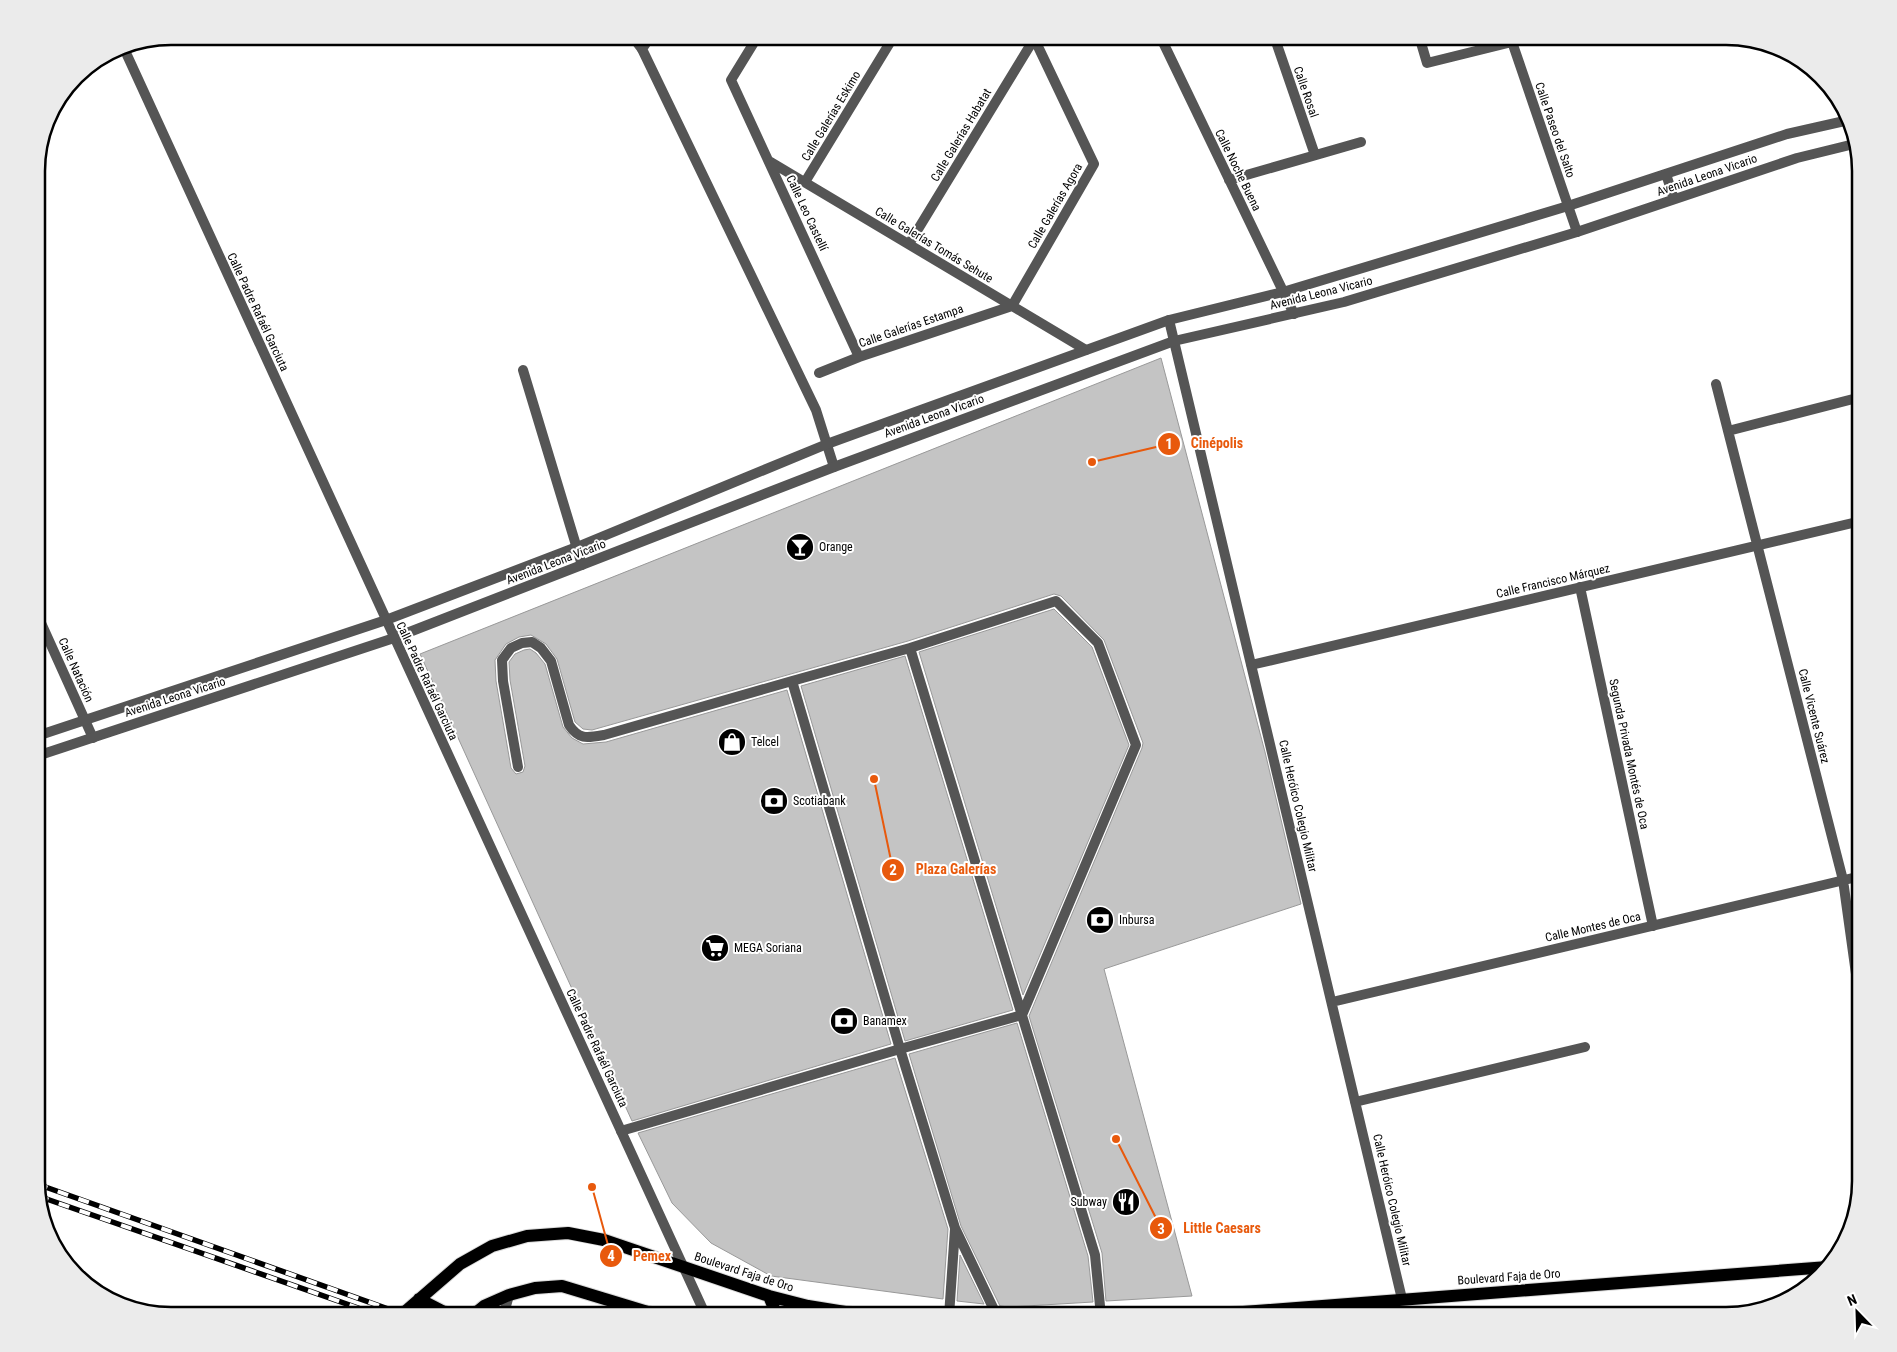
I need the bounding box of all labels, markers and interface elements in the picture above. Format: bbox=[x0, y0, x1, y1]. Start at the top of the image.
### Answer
street label: Calle Rosal bbox=[1291, 65, 1321, 119]
street label: Calle Galerías Eskimo bbox=[799, 68, 863, 164]
street label: Calle Paseo del Salto bbox=[1532, 80, 1578, 180]
street label: Calle Galerías Habatat bbox=[928, 86, 994, 184]
street label: Calle Noche Buena bbox=[1212, 127, 1264, 213]
street label: Avenida Leona Vicario bbox=[1655, 151, 1759, 199]
street label: Calle Galerías Agora bbox=[1025, 161, 1085, 251]
street label: Calle Leo Castellí bbox=[783, 173, 831, 254]
street label: Calle Galerías Tomás Sehute bbox=[872, 204, 996, 286]
street label: Calle Padre Rafaél Garciuta bbox=[224, 250, 292, 374]
street label: Avenida Leona Vicario bbox=[1268, 273, 1374, 313]
street label: Calle Galerías Estampa bbox=[857, 301, 965, 350]
street label: Avenida Leona Vicario bbox=[882, 391, 986, 441]
callout: Cinépolis bbox=[1156, 429, 1254, 458]
text: 1 bbox=[1165, 435, 1173, 453]
text: Cinépolis bbox=[1191, 435, 1243, 451]
bar icon: Orange bbox=[785, 532, 815, 562]
street label: Avenida Leona Vicario bbox=[504, 537, 608, 587]
place label: Orange bbox=[819, 540, 853, 554]
street label: Calle Francisco Márquez bbox=[1495, 561, 1611, 601]
street label: Calle Padre Rafaél Garciuta bbox=[393, 619, 461, 743]
street label: Calle Natación bbox=[56, 636, 97, 705]
street label: Calle Vicente Suárez bbox=[1795, 667, 1833, 765]
street label: Avenida Leona Vicario bbox=[123, 674, 227, 720]
street label: Segunda Privada Montés de Oca bbox=[1606, 678, 1652, 831]
shop icon: Telcel bbox=[717, 727, 747, 757]
place label: Telcel bbox=[751, 735, 779, 749]
street label: Calle Heróico Colegio Militar bbox=[1276, 739, 1320, 874]
bank icon: Scotiabank bbox=[759, 786, 789, 816]
place label: Scotiabank bbox=[793, 794, 846, 808]
callout: Plaza Galerías bbox=[881, 855, 1006, 884]
text: 2 bbox=[889, 861, 897, 879]
text: Plaza Galerías bbox=[916, 861, 996, 877]
bank icon: Inbursa bbox=[1085, 905, 1115, 935]
street label: Calle Montes de Oca bbox=[1544, 909, 1642, 945]
place label: Inbursa bbox=[1119, 913, 1155, 927]
supermarket icon: MEGA Soriana bbox=[700, 933, 730, 963]
place label: MEGA Soriana bbox=[734, 941, 802, 955]
street label: Calle Padre Rafaél Garciuta bbox=[563, 986, 631, 1110]
bank icon: Banamex bbox=[829, 1006, 859, 1036]
place label: Banamex bbox=[863, 1014, 907, 1028]
street label: Calle Heróico Colegio Militar bbox=[1370, 1133, 1414, 1268]
restaurant icon: Subway bbox=[1111, 1187, 1141, 1217]
place label: Subway bbox=[1071, 1195, 1107, 1209]
callout: Little Caesars bbox=[1148, 1214, 1271, 1243]
text: 3 bbox=[1157, 1220, 1165, 1238]
text: Little Caesars bbox=[1183, 1220, 1261, 1236]
callout: Pemex bbox=[598, 1241, 681, 1270]
text: 4 bbox=[607, 1247, 615, 1265]
text: Pemex bbox=[633, 1248, 672, 1264]
street label: Boulevard Faja de Oro bbox=[693, 1249, 795, 1295]
street label: Boulevard Faja de Oro bbox=[1457, 1266, 1561, 1288]
north arrow bbox=[1832, 1287, 1882, 1337]
text: N bbox=[1845, 1291, 1859, 1309]

